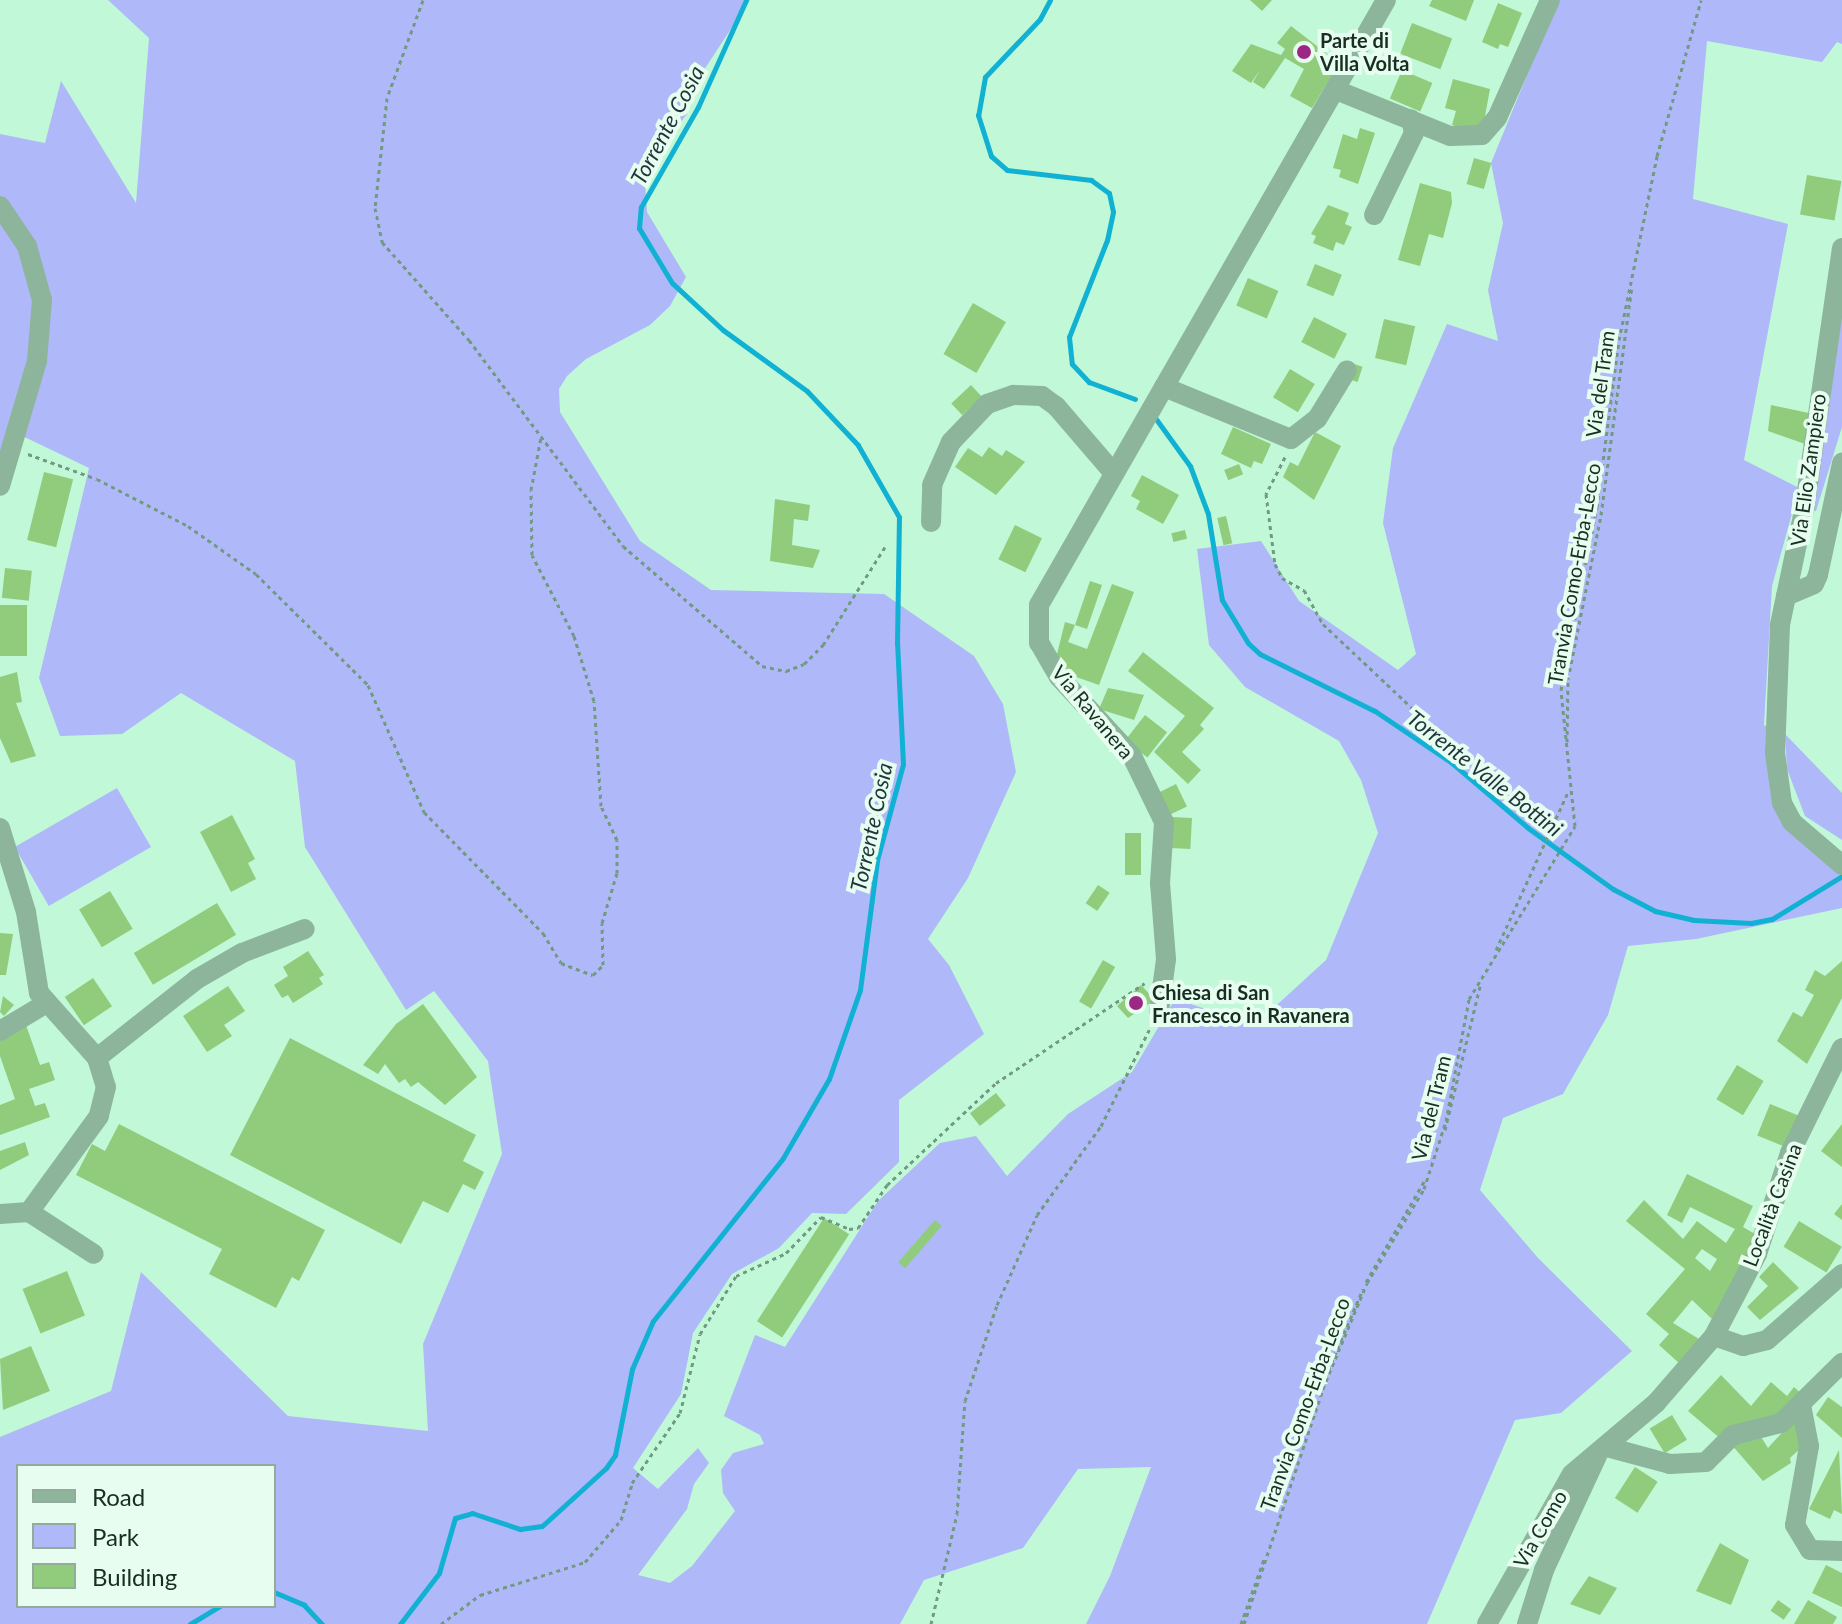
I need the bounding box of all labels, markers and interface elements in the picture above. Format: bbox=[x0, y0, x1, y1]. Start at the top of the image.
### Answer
place label: Parte di Villa Volta bbox=[1320, 28, 1410, 75]
marker: Parte di Villa Volta bbox=[1295, 43, 1313, 61]
water label: Torrente Cosia bbox=[625, 61, 709, 189]
street label: Via del Tram bbox=[1581, 329, 1619, 439]
street label: Via Elio Zampiero bbox=[1785, 392, 1831, 548]
street label: Tranvia Como-Erba-Lecco bbox=[1543, 461, 1605, 687]
street label: Via Ravanera bbox=[1047, 660, 1139, 764]
water label: Torrente Valle Bottini bbox=[1402, 704, 1568, 842]
water label: Torrente Cosia bbox=[844, 760, 898, 894]
place label: Chiesa di San Francesco in Ravanera bbox=[1152, 980, 1350, 1027]
marker: Chiesa di San Francesco in Ravanera bbox=[1127, 994, 1145, 1012]
street label: Via del Tram bbox=[1406, 1053, 1456, 1163]
street label: Località Casina bbox=[1738, 1140, 1806, 1270]
street label: Tranvia Como-Erba-Lecco bbox=[1255, 1294, 1355, 1514]
legend bbox=[16, 1464, 276, 1608]
text: Road bbox=[92, 1482, 145, 1511]
street label: Via Como bbox=[1508, 1486, 1572, 1572]
text: Park bbox=[92, 1522, 139, 1551]
text: Building bbox=[92, 1562, 177, 1591]

